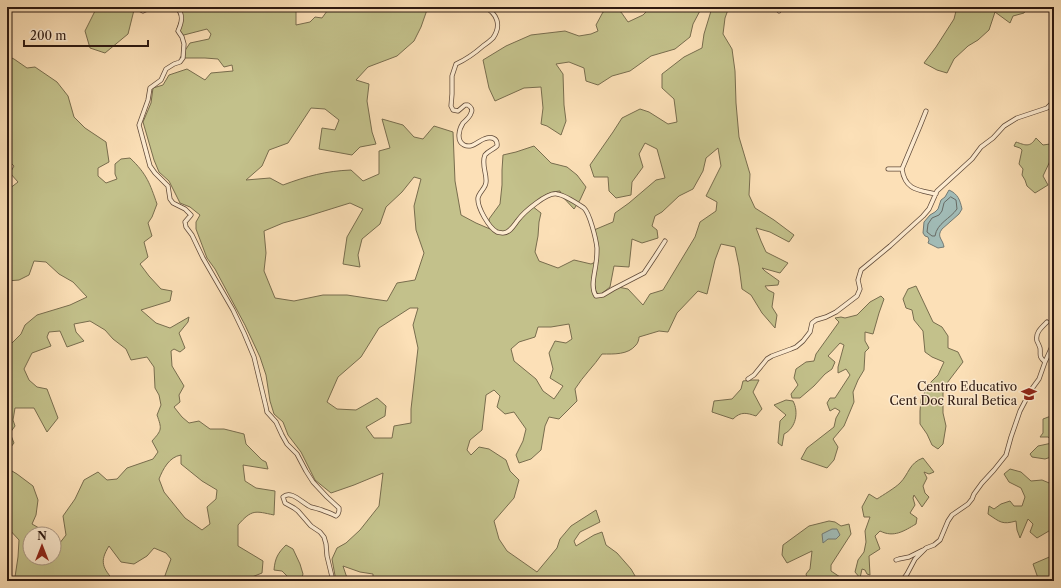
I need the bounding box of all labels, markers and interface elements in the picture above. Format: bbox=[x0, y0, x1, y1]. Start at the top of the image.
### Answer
scale bar bbox=[24, 22, 148, 48]
text: 200 m bbox=[30, 28, 67, 43]
place label: Centro Educativo Cent Doc Rural Betica bbox=[890, 379, 1018, 408]
school or university icon: Centro Educativo Cent Doc Rural Betica bbox=[1020, 385, 1038, 403]
north arrow bbox=[22, 526, 62, 566]
text: N bbox=[37, 529, 47, 543]

